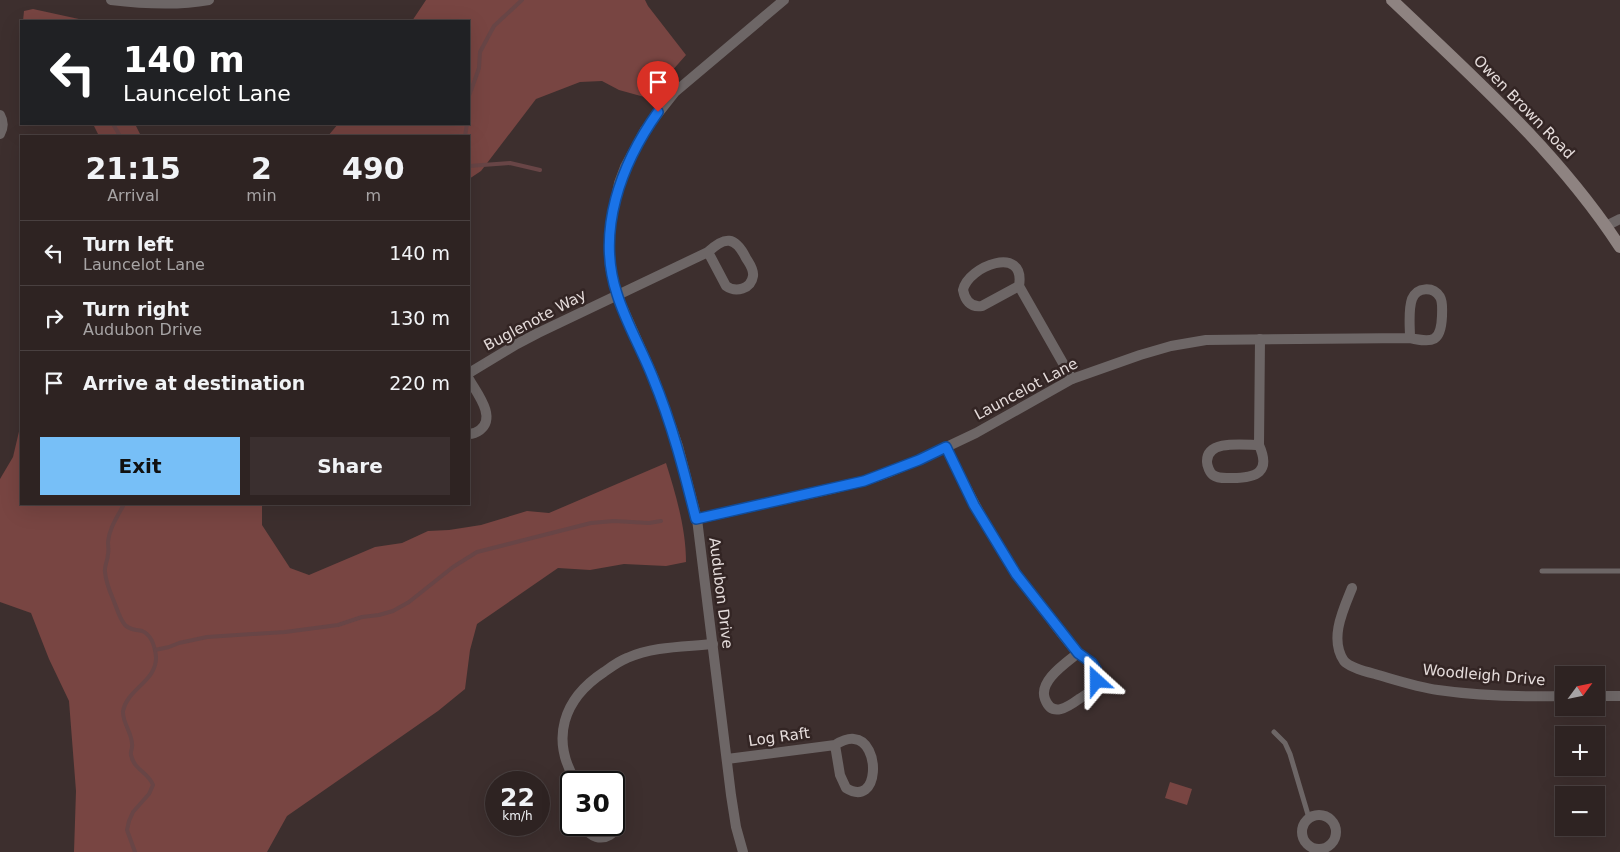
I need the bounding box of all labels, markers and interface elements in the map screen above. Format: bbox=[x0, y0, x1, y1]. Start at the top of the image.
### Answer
icon: left bbox=[40, 40, 105, 105]
text: 140 m bbox=[123, 40, 245, 80]
street label: Owen Brown Road bbox=[1470, 51, 1578, 163]
pin bbox=[637, 61, 679, 112]
icon: arrive bbox=[644, 68, 672, 96]
text: Launcelot Lane bbox=[123, 81, 291, 106]
text: 21:15 bbox=[85, 151, 181, 186]
text: 2 bbox=[251, 151, 272, 186]
text: 490 bbox=[342, 151, 405, 186]
text: Arrival bbox=[107, 186, 159, 205]
text: min bbox=[246, 186, 277, 205]
text: m bbox=[365, 186, 381, 205]
text: Turn left bbox=[83, 233, 174, 255]
icon: left bbox=[40, 239, 68, 267]
text: 140 m bbox=[389, 242, 450, 264]
text: Launcelot Lane bbox=[83, 255, 205, 274]
street label: Buglenote Way bbox=[481, 285, 589, 355]
text: Turn right bbox=[83, 298, 189, 320]
icon: right bbox=[40, 304, 68, 332]
text: 130 m bbox=[389, 307, 450, 329]
text: Audubon Drive bbox=[83, 320, 202, 339]
street label: Launcelot Lane bbox=[971, 354, 1081, 424]
icon: arrive bbox=[40, 369, 68, 397]
text: Arrive at destination bbox=[83, 372, 305, 394]
text: 220 m bbox=[389, 372, 450, 394]
button: Exit bbox=[40, 437, 240, 495]
button: Share bbox=[250, 437, 450, 495]
street label: Audubon Drive bbox=[705, 536, 737, 650]
position arrow bbox=[1070, 654, 1122, 706]
street label: Woodleigh Drive bbox=[1422, 661, 1546, 689]
north arrow bbox=[1555, 666, 1605, 716]
map controls bbox=[1555, 666, 1605, 836]
street label: Log Raft bbox=[747, 724, 811, 750]
button: + bbox=[1555, 726, 1605, 776]
speed limit sign: 30 bbox=[560, 771, 625, 836]
text: 22 bbox=[500, 783, 535, 812]
button: − bbox=[1555, 786, 1605, 836]
text: km/h bbox=[502, 809, 533, 823]

